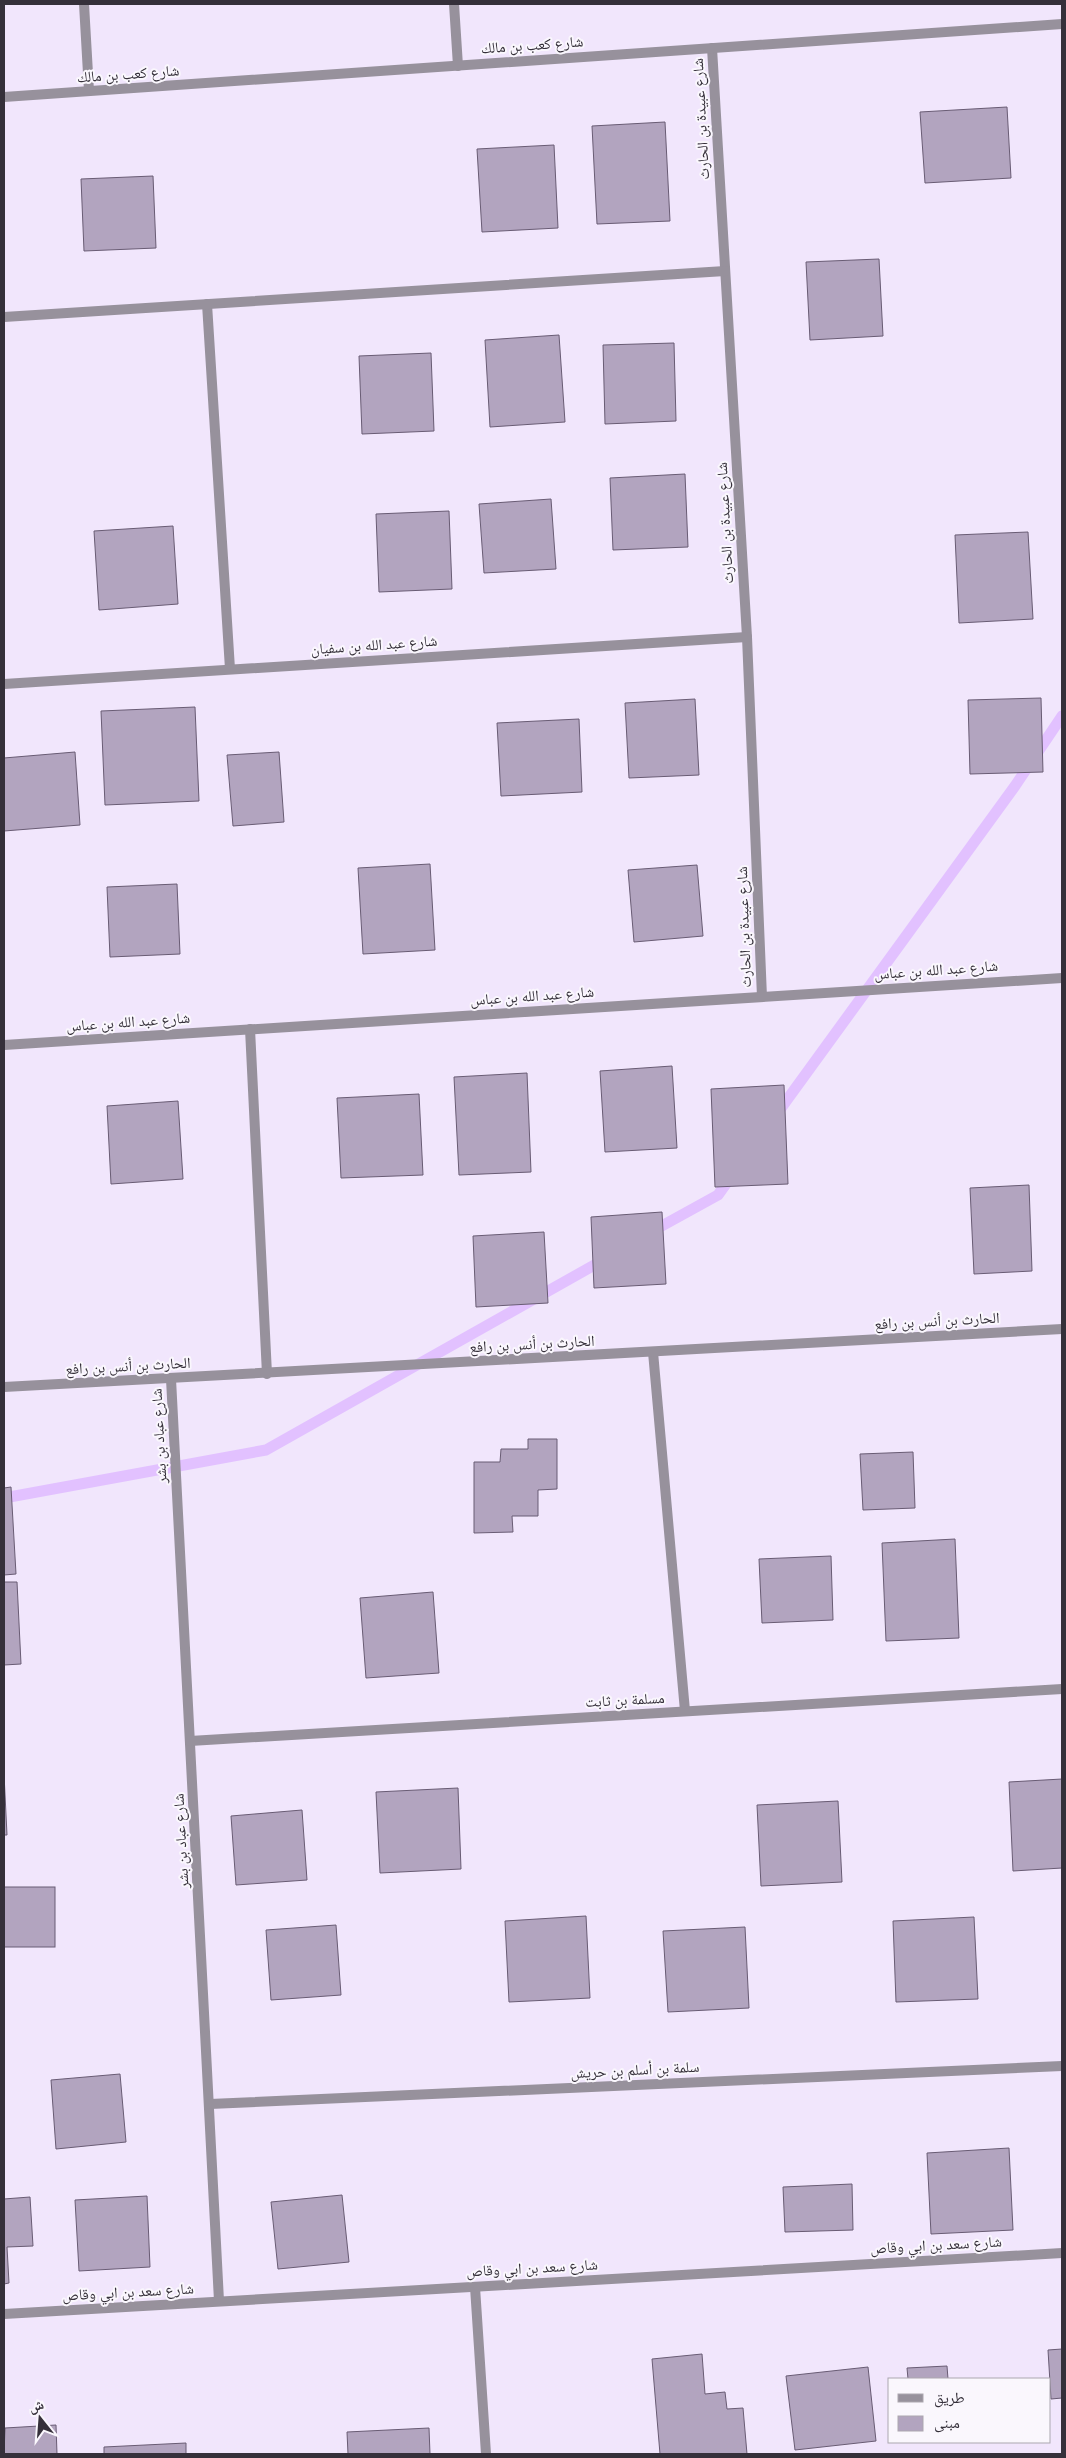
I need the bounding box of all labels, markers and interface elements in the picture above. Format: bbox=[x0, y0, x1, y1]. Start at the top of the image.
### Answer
street label: شارع كعب بن مالك bbox=[480, 30, 584, 59]
street label: شارع عبيدة بن الحارث bbox=[687, 58, 714, 180]
street label: شارع كعب بن مالك bbox=[76, 59, 180, 88]
street label: شارع عبيدة بن الحارث bbox=[711, 462, 738, 584]
street label: شارع عبد الله بن سفيان bbox=[310, 630, 438, 659]
street label: شارع عبيدة بن الحارث bbox=[731, 866, 756, 988]
street label: شارع عبد الله بن عباس bbox=[873, 955, 999, 984]
street label: شارع عبد الله بن عباس bbox=[469, 981, 595, 1010]
street label: شارع عبد الله بن عباس bbox=[65, 1007, 191, 1036]
street label: الحارث بن أنس بن رافع bbox=[874, 1307, 1000, 1334]
street label: الحارث بن أنس بن رافع bbox=[469, 1330, 595, 1357]
street label: الحارث بن أنس بن رافع bbox=[65, 1352, 191, 1379]
street label: شارع عباد بن بشر bbox=[146, 1388, 172, 1485]
street label: مسلمة بن ثابت bbox=[585, 1687, 665, 1712]
street label: شارع عباد بن بشر bbox=[168, 1793, 194, 1890]
street label: سلمة بن أسلم بن حريش bbox=[570, 2056, 700, 2083]
street label: شارع سعد بن ابي وقاص bbox=[870, 2231, 1003, 2260]
street label: شارع سعد بن ابي وقاص bbox=[466, 2254, 599, 2283]
street label: شارع سعد بن ابي وقاص bbox=[62, 2278, 195, 2307]
legend bbox=[888, 2378, 1051, 2443]
text: طريق bbox=[934, 2387, 965, 2408]
north arrow bbox=[15, 2393, 65, 2443]
text: ش bbox=[26, 2394, 46, 2416]
text: مبنى bbox=[934, 2412, 960, 2433]

